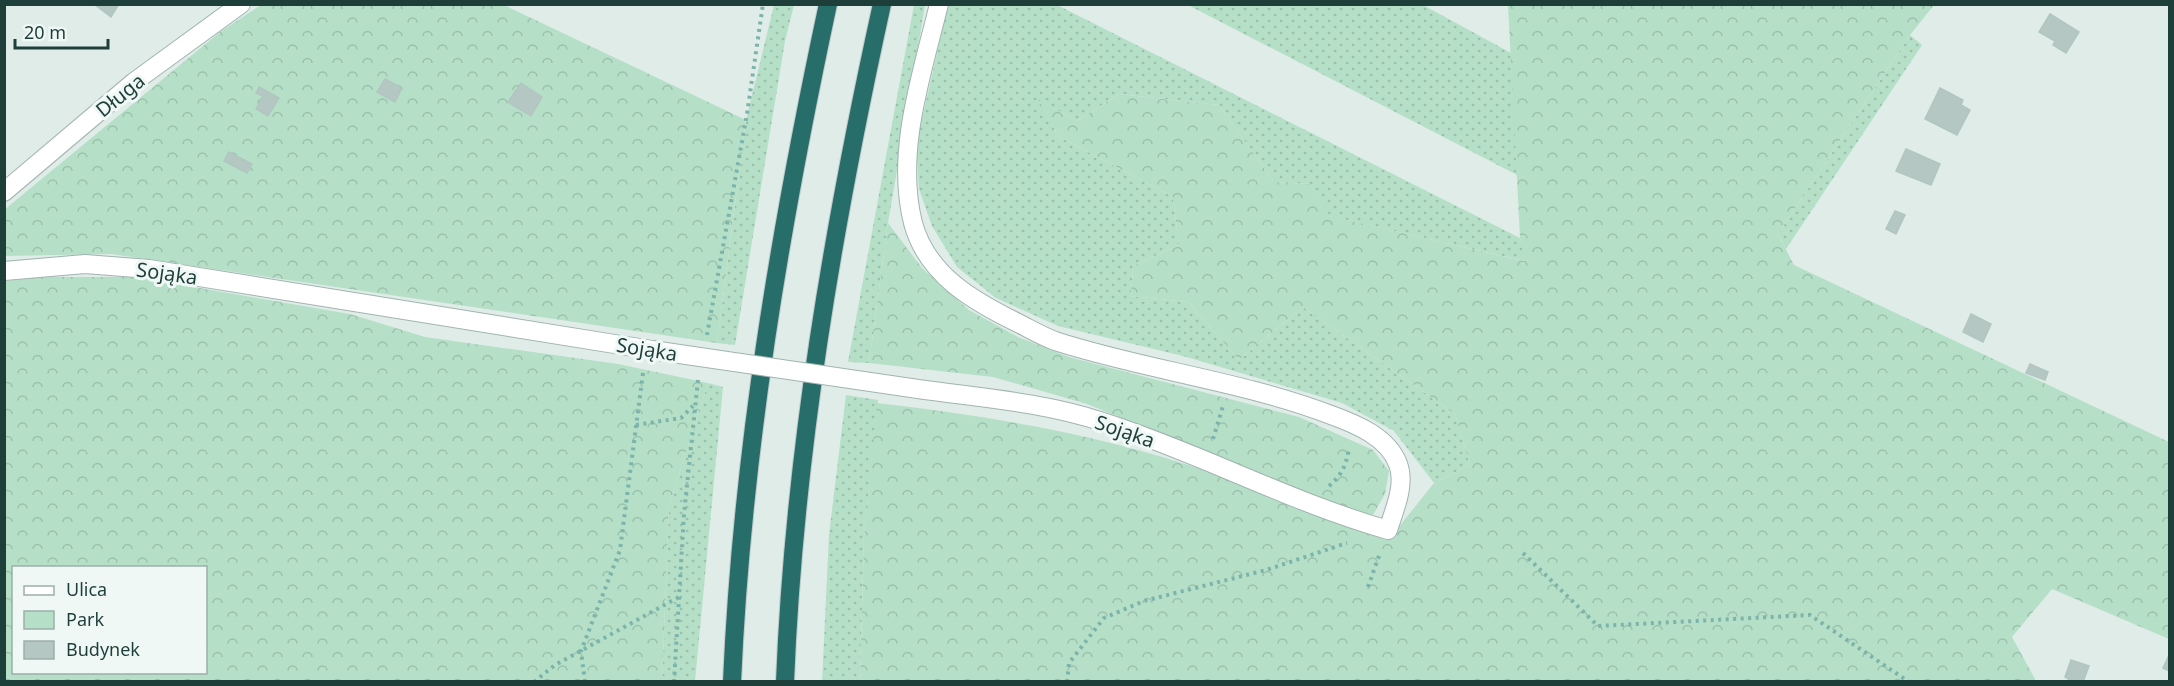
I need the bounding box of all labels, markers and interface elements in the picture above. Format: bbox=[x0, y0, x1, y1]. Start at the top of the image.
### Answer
scale bar bbox=[15, 12, 108, 50]
text: 20 m bbox=[24, 20, 66, 44]
street label: Długa bbox=[90, 67, 150, 123]
street label: Sojąka bbox=[135, 255, 199, 291]
street label: Sojąka bbox=[615, 331, 679, 367]
street label: Sojąka bbox=[1092, 408, 1158, 454]
legend bbox=[12, 566, 207, 674]
text: Ulica bbox=[66, 577, 107, 601]
text: Park bbox=[66, 607, 104, 631]
text: Budynek bbox=[66, 637, 140, 661]

